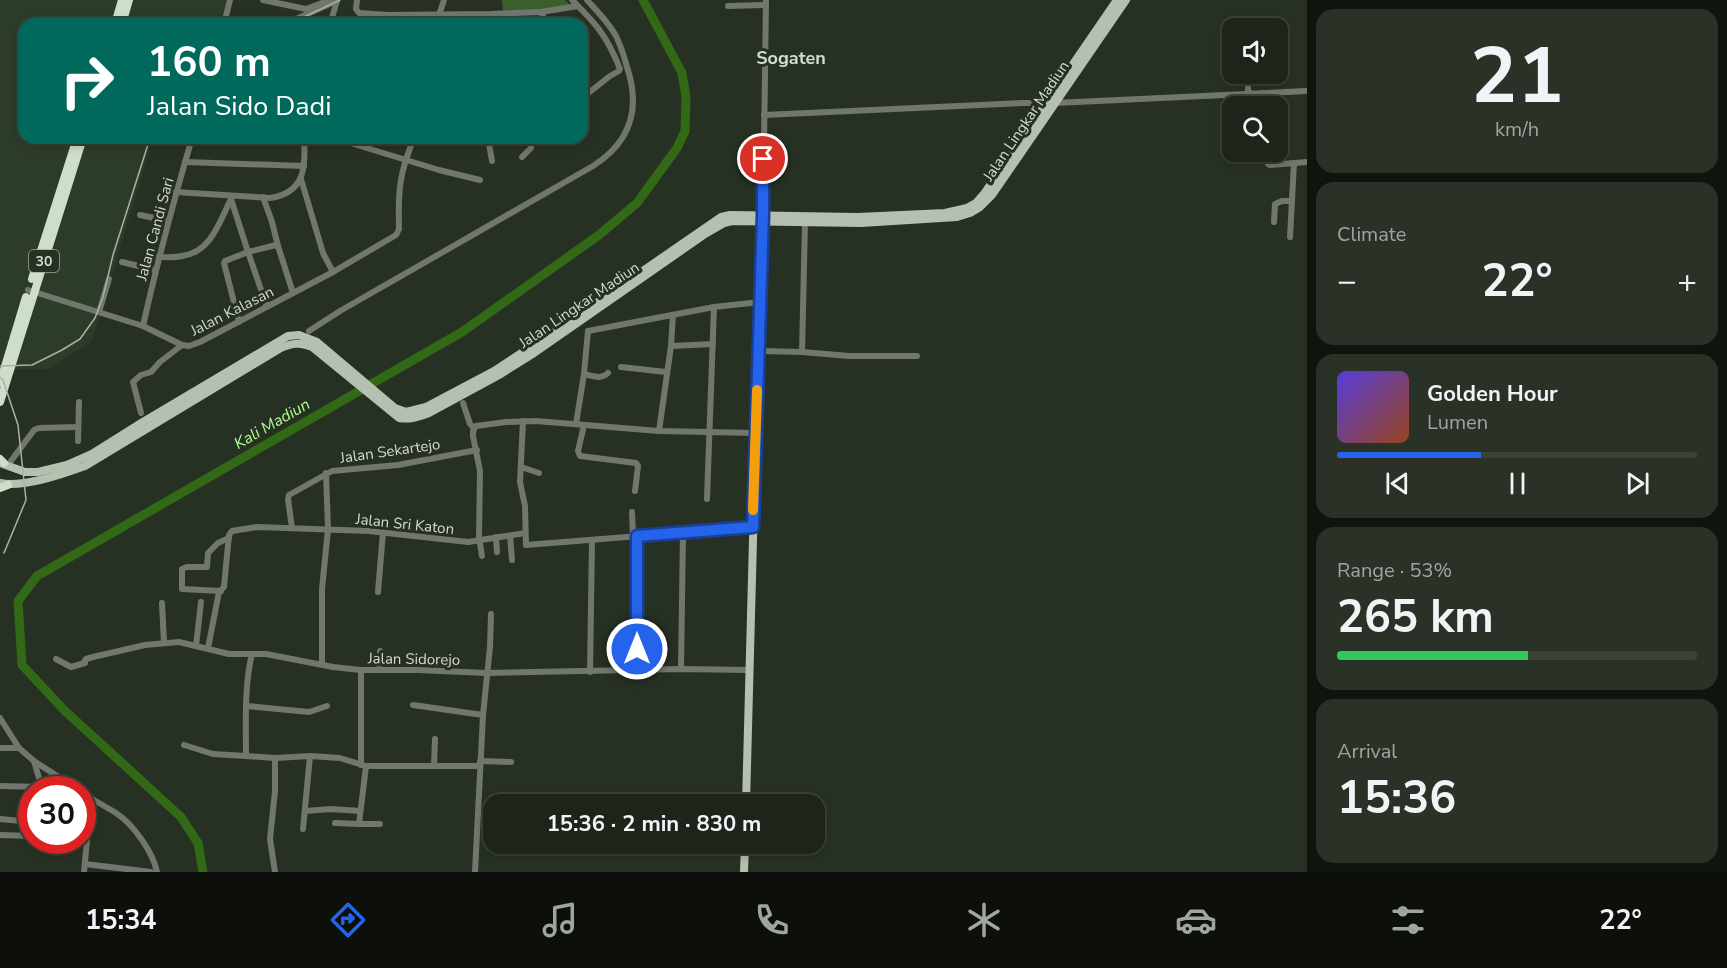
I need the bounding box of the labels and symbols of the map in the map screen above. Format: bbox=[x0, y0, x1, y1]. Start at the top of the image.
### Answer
district label: Sogaten bbox=[756, 46, 826, 70]
street label: Jalan Lingkar Madiun bbox=[978, 57, 1074, 186]
pin bbox=[737, 133, 788, 184]
street label: Jalan Candi Sari bbox=[131, 175, 178, 284]
road number: 30 bbox=[29, 250, 59, 272]
street label: Jalan Lingkar Madiun bbox=[514, 257, 643, 353]
street label: Jalan Kalasan bbox=[186, 281, 277, 341]
water label: Kali Madiun bbox=[230, 393, 314, 455]
street label: Jalan Sekartejo bbox=[338, 434, 441, 468]
street label: Jalan Sri Katon bbox=[354, 509, 455, 539]
position arrow bbox=[605, 617, 669, 681]
street label: Jalan Sidorejo bbox=[367, 648, 460, 670]
speed limit sign: 30 bbox=[18, 776, 96, 854]

